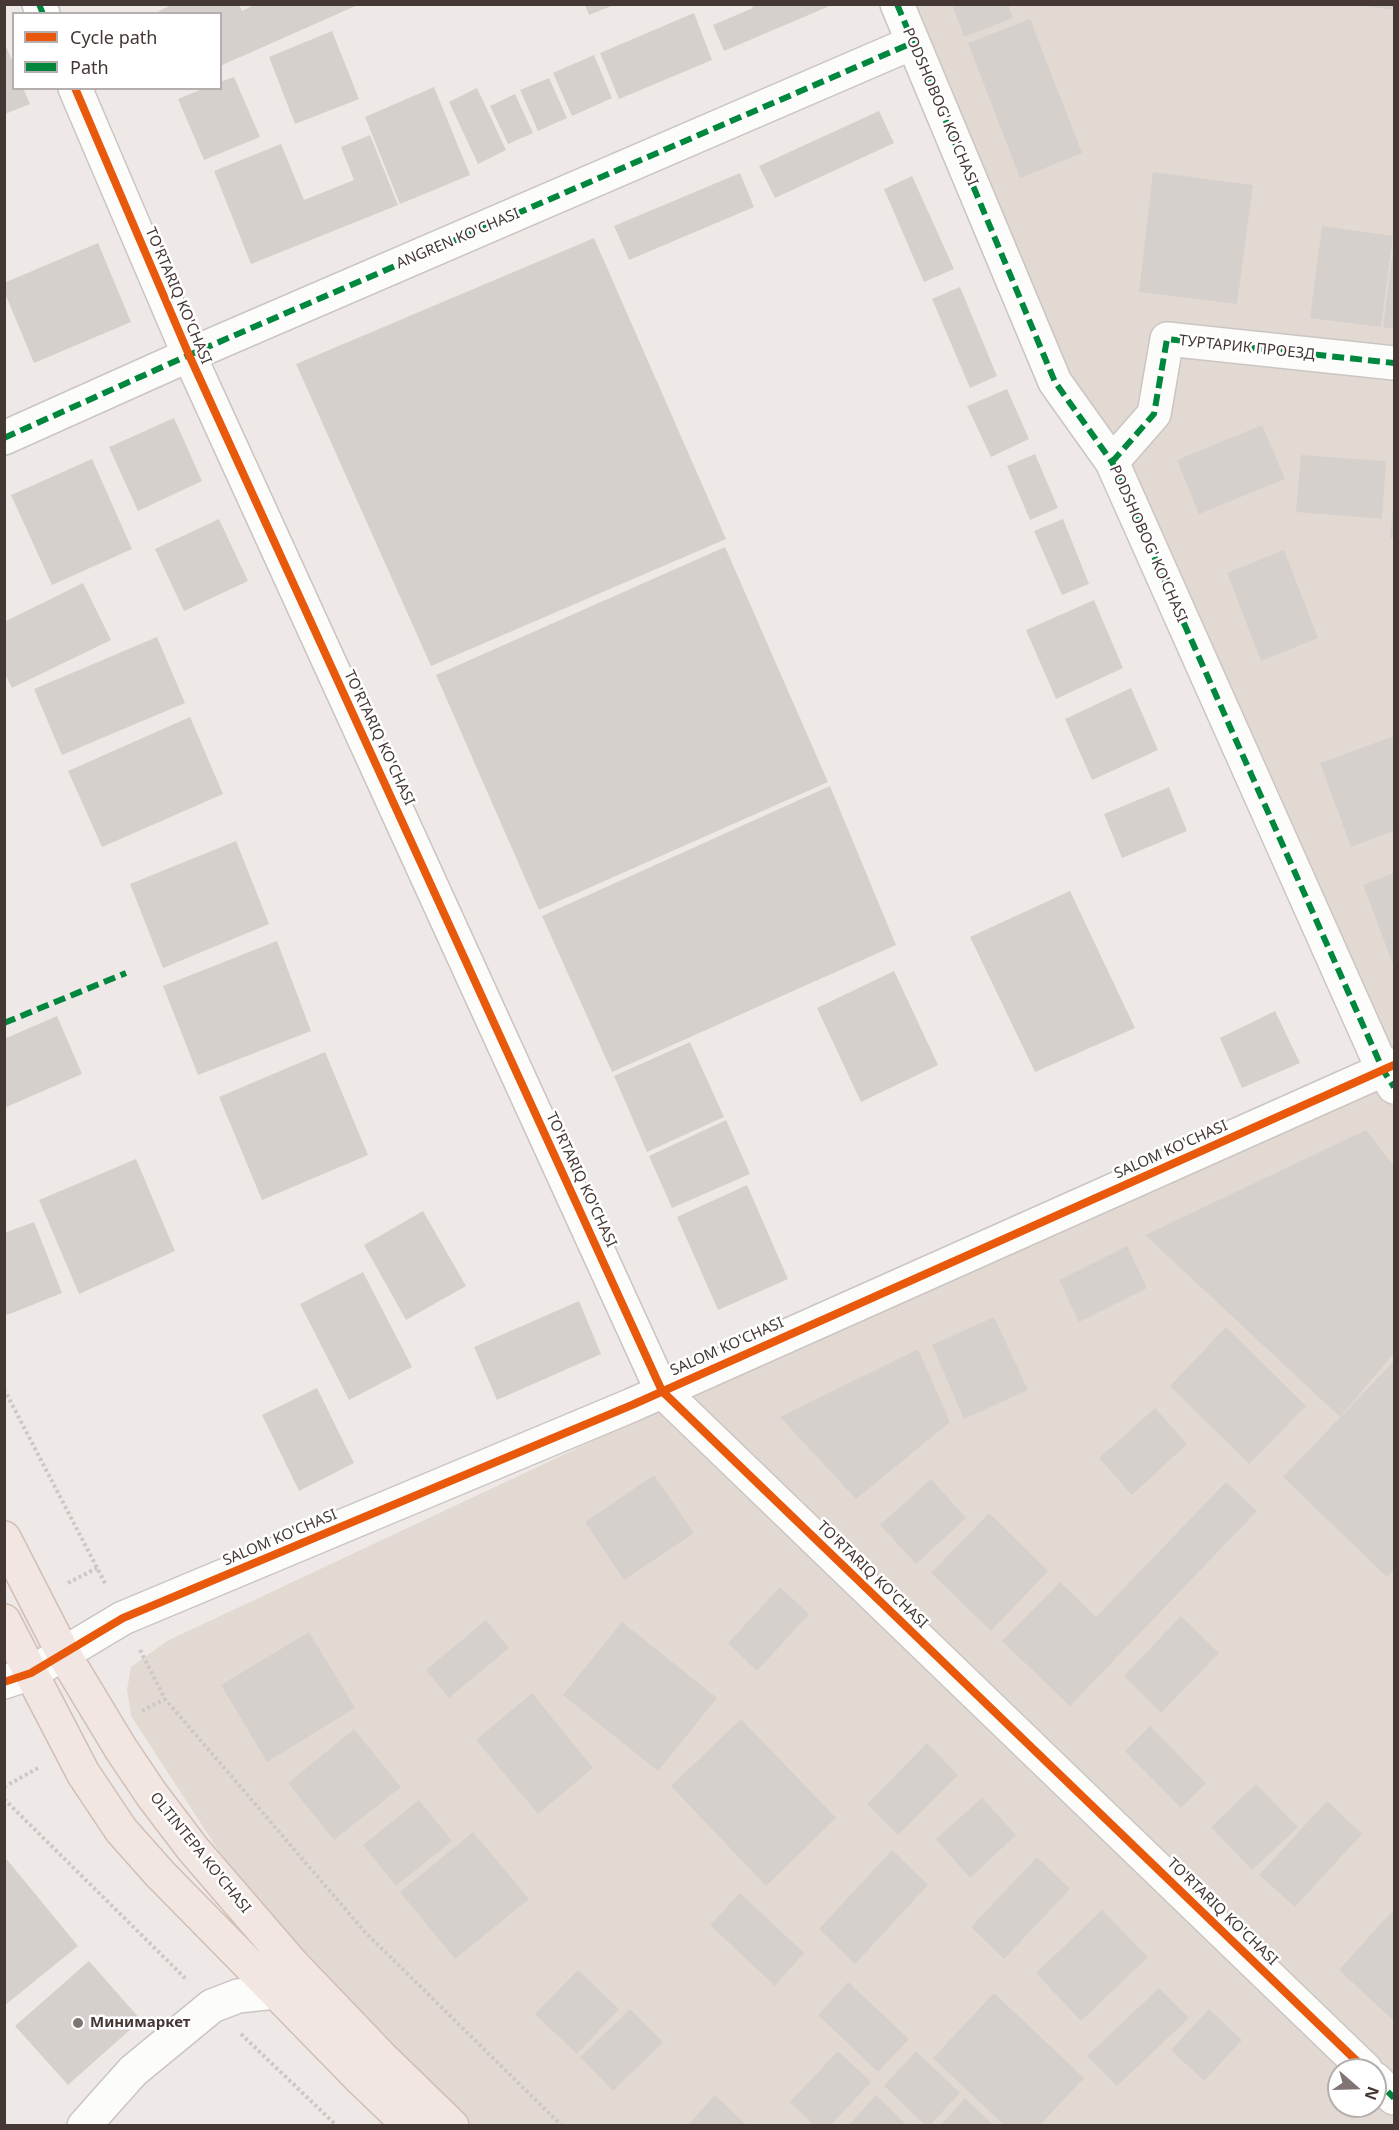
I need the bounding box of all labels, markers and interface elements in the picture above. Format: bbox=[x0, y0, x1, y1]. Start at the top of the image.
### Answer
legend bbox=[12, 12, 222, 90]
text: Cycle path bbox=[70, 25, 157, 49]
street label: PODSHOBOG' KO'CHASI bbox=[898, 25, 982, 189]
text: Path bbox=[70, 55, 109, 79]
street label: ANGREN KO'CHASI bbox=[394, 205, 522, 273]
street label: TO'RTARIQ KO'CHASI bbox=[141, 225, 215, 367]
street label: ТУРТАРИК ПРОЕЗД bbox=[1178, 332, 1316, 364]
street label: PODSHOBOG' KO'CHASI bbox=[1105, 463, 1191, 625]
street label: TO'RTARIQ KO'CHASI bbox=[340, 668, 418, 808]
street label: TO'RTARIQ KO'CHASI bbox=[542, 1110, 620, 1250]
street label: SALOM KO'CHASI bbox=[1112, 1117, 1230, 1183]
street label: SALOM KO'CHASI bbox=[668, 1314, 786, 1380]
street label: SALOM KO'CHASI bbox=[220, 1506, 340, 1570]
street label: TO'RTARIQ KO'CHASI bbox=[813, 1517, 931, 1633]
street label: OLTINTEPA KO'CHASI bbox=[146, 1789, 254, 1917]
street label: TO'RTARIQ KO'CHASI bbox=[1163, 1854, 1281, 1970]
place label: Минимаркет bbox=[90, 2014, 190, 2032]
marker: Минимаркет bbox=[71, 2016, 85, 2030]
north arrow bbox=[1327, 2058, 1387, 2118]
text: N bbox=[1359, 2084, 1385, 2103]

